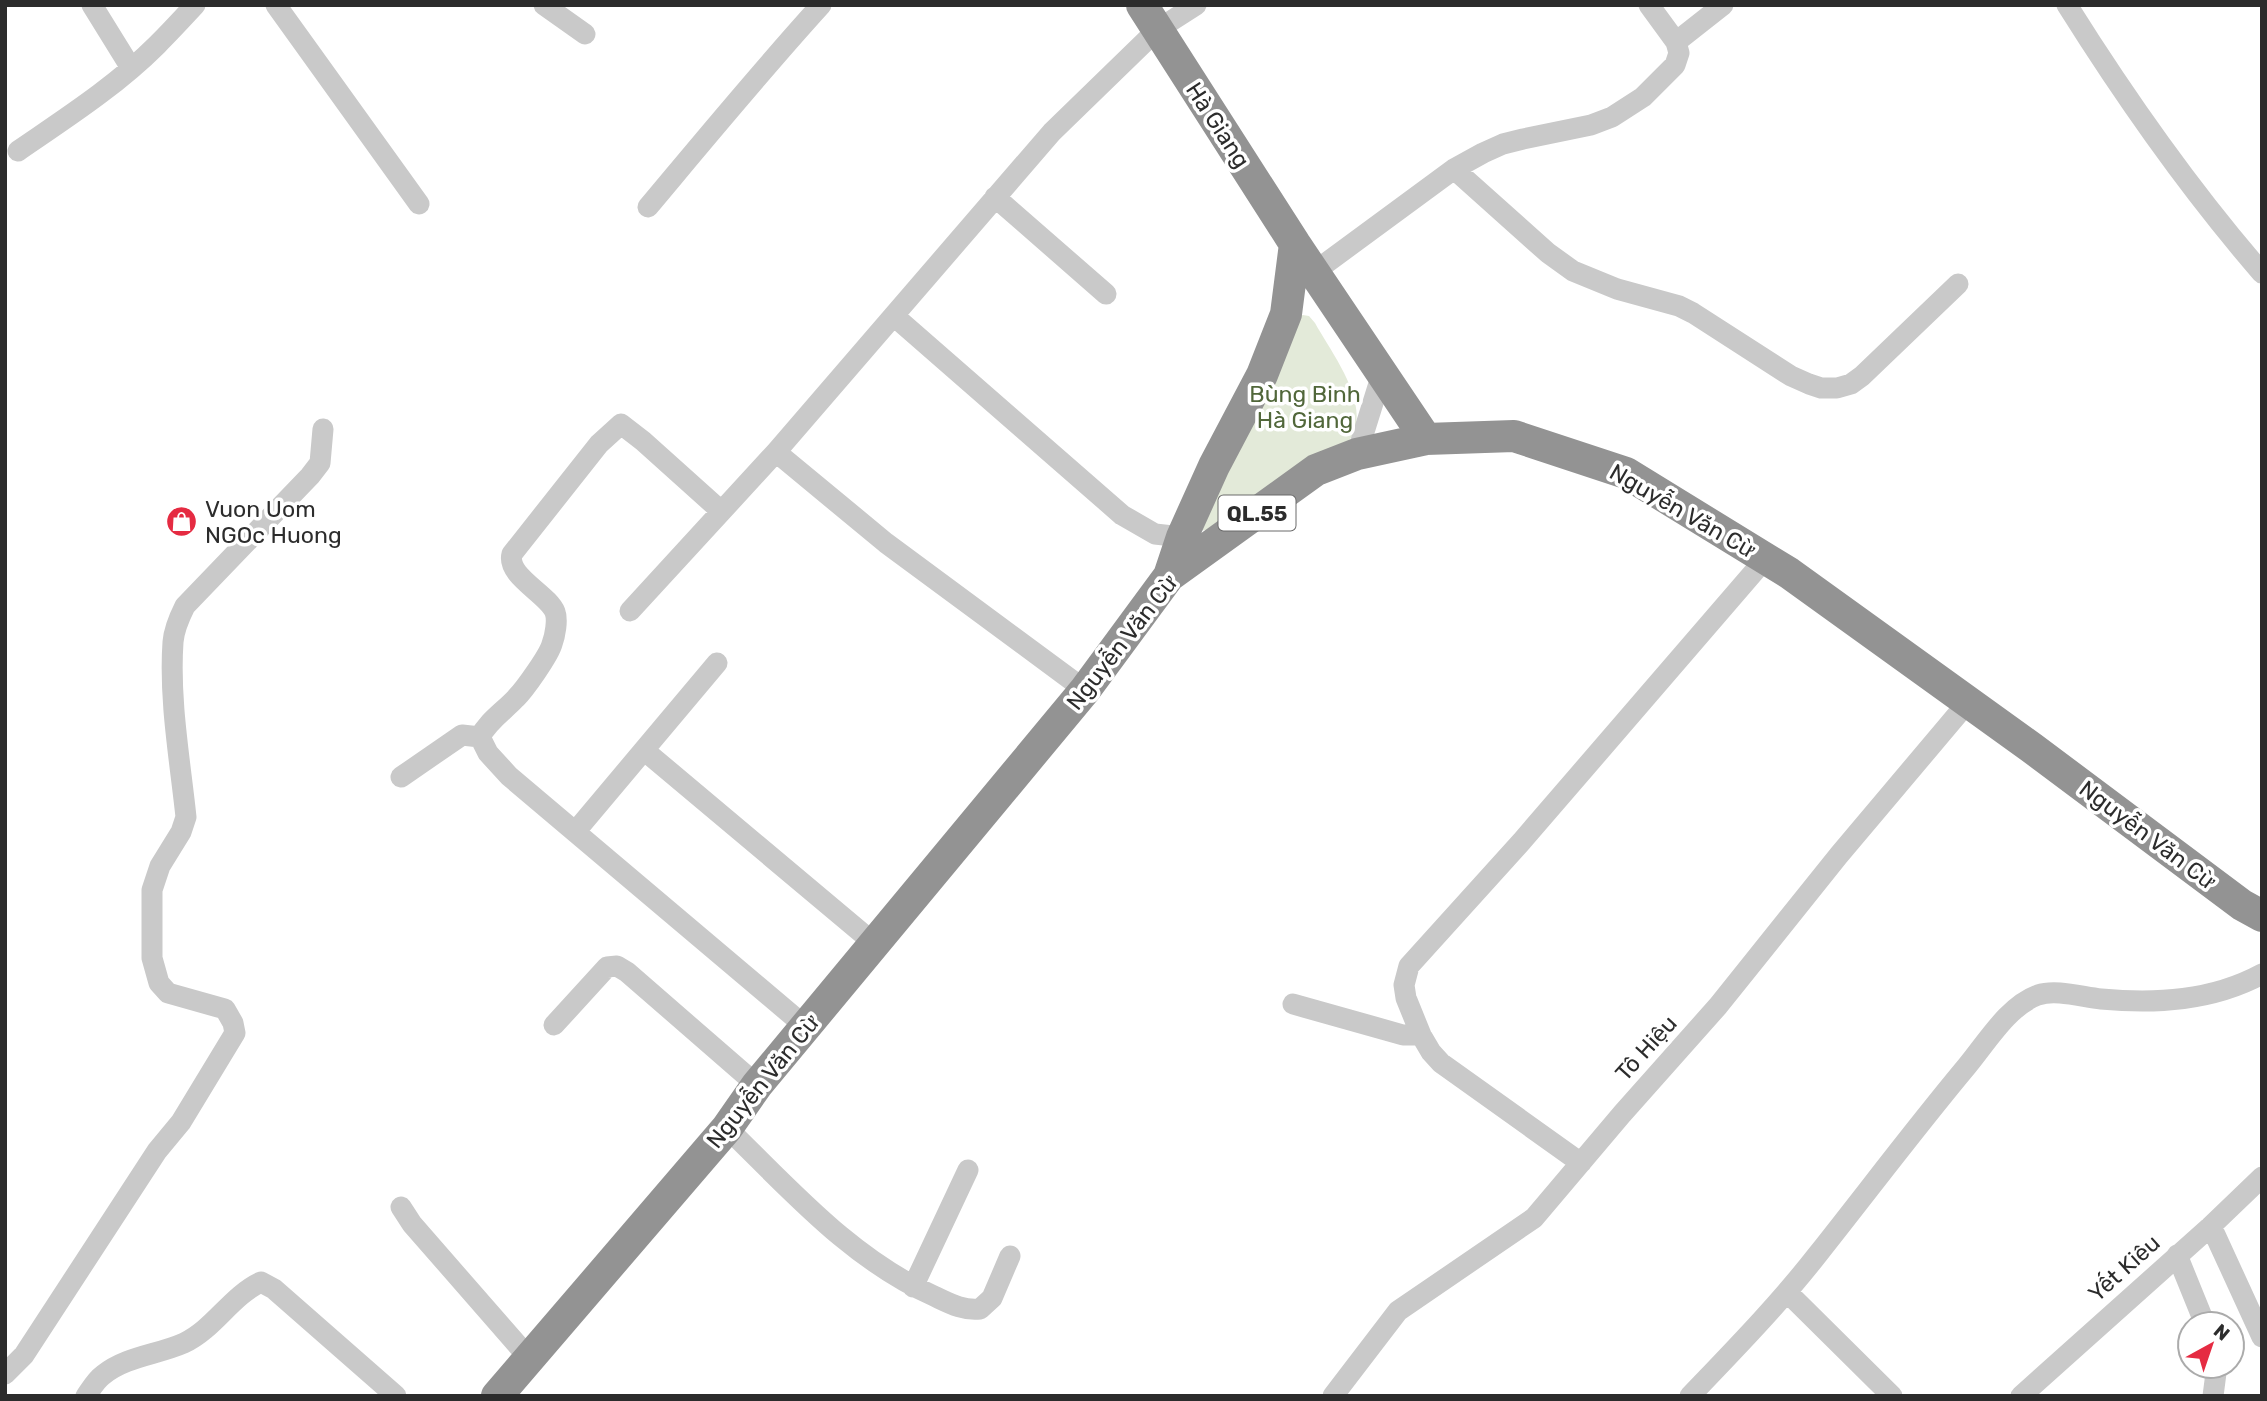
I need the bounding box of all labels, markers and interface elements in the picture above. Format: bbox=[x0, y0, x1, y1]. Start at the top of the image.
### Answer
street label: Hà Giang bbox=[1180, 77, 1256, 173]
park label: Bùng Binh Hà Giang bbox=[1249, 380, 1361, 434]
street label: Nguyễn Văn Cừ bbox=[1605, 458, 1761, 564]
place label: Vuon Uom NGOc Huong bbox=[205, 495, 342, 549]
road number: QL.55 bbox=[1218, 496, 1296, 530]
shop icon: Vuon Uom NGOc Huong bbox=[165, 505, 199, 539]
street label: Nguyễn Văn Cừ bbox=[1060, 569, 1184, 715]
street label: Nguyễn Văn Cừ bbox=[2074, 774, 2222, 896]
street label: Nguyễn Văn Cừ bbox=[700, 1008, 826, 1154]
street label: Tô Hiệu bbox=[1609, 1009, 1683, 1087]
street label: Yết Kiêu bbox=[2082, 1229, 2166, 1307]
north arrow bbox=[2176, 1310, 2246, 1380]
text: N bbox=[2209, 1319, 2234, 1346]

